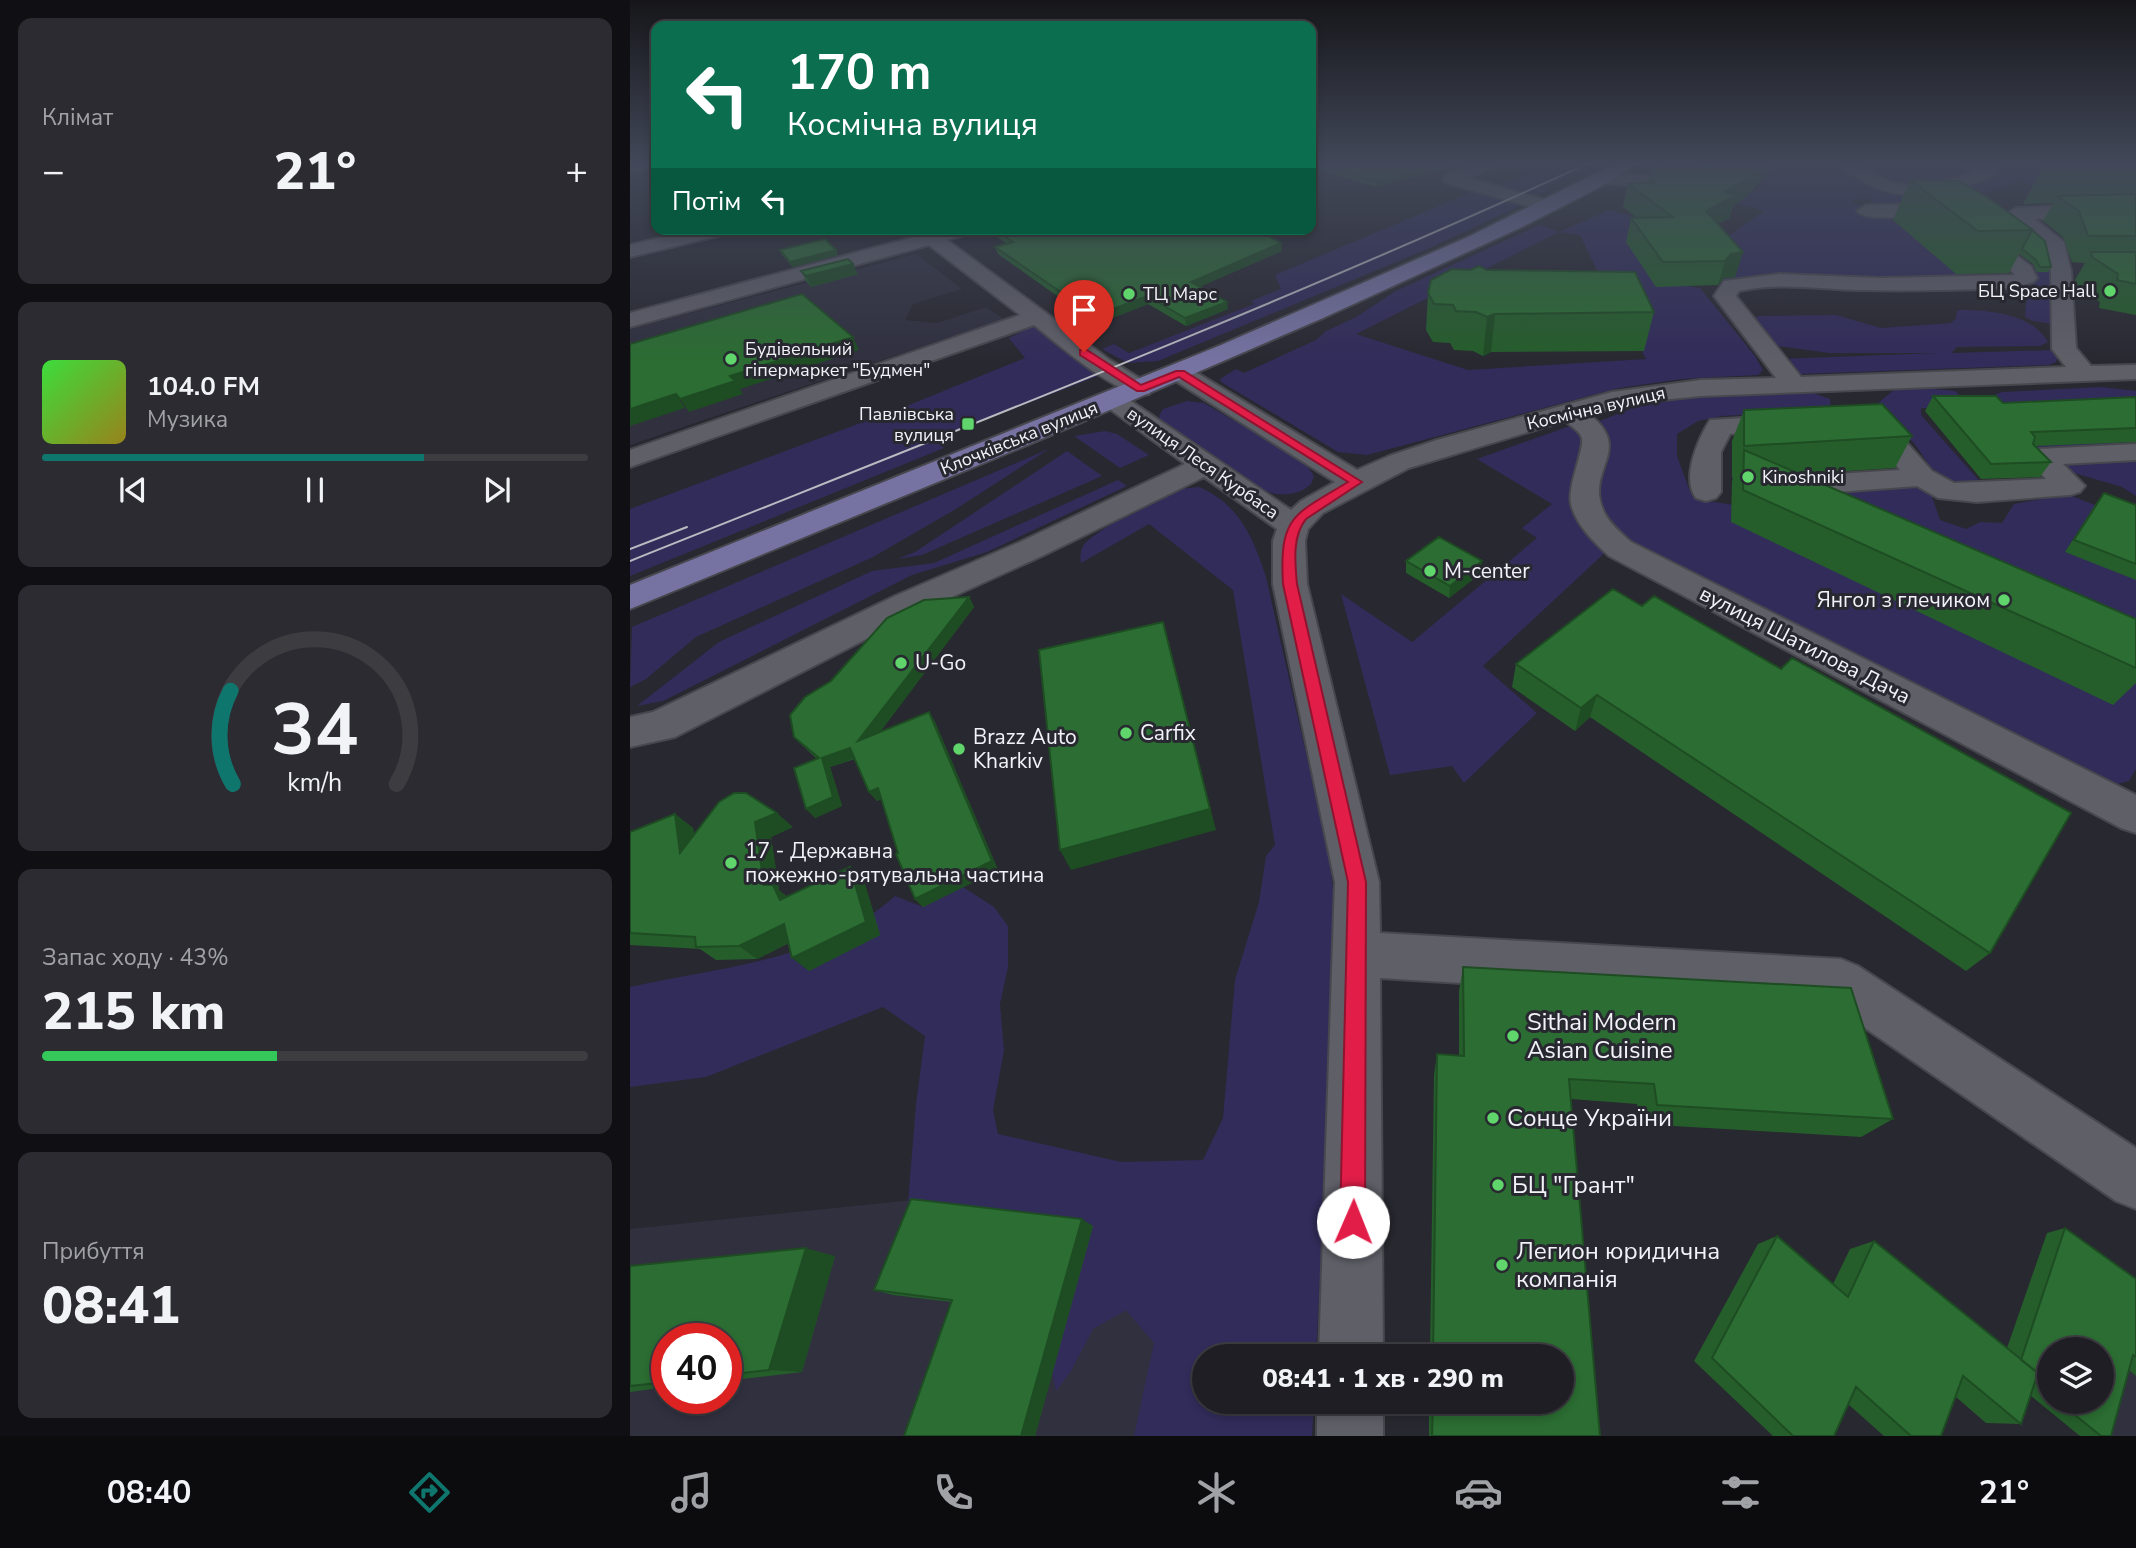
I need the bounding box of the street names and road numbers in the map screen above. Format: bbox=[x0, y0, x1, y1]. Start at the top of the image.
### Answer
street label: Космічна вулиця bbox=[1524, 380, 1668, 436]
street label: Клочківська вулиця bbox=[937, 395, 1101, 481]
street label: вулиця Леся Курбаса bbox=[1122, 402, 1284, 524]
street label: вулиця Шатилова Дача bbox=[1695, 580, 1915, 710]

